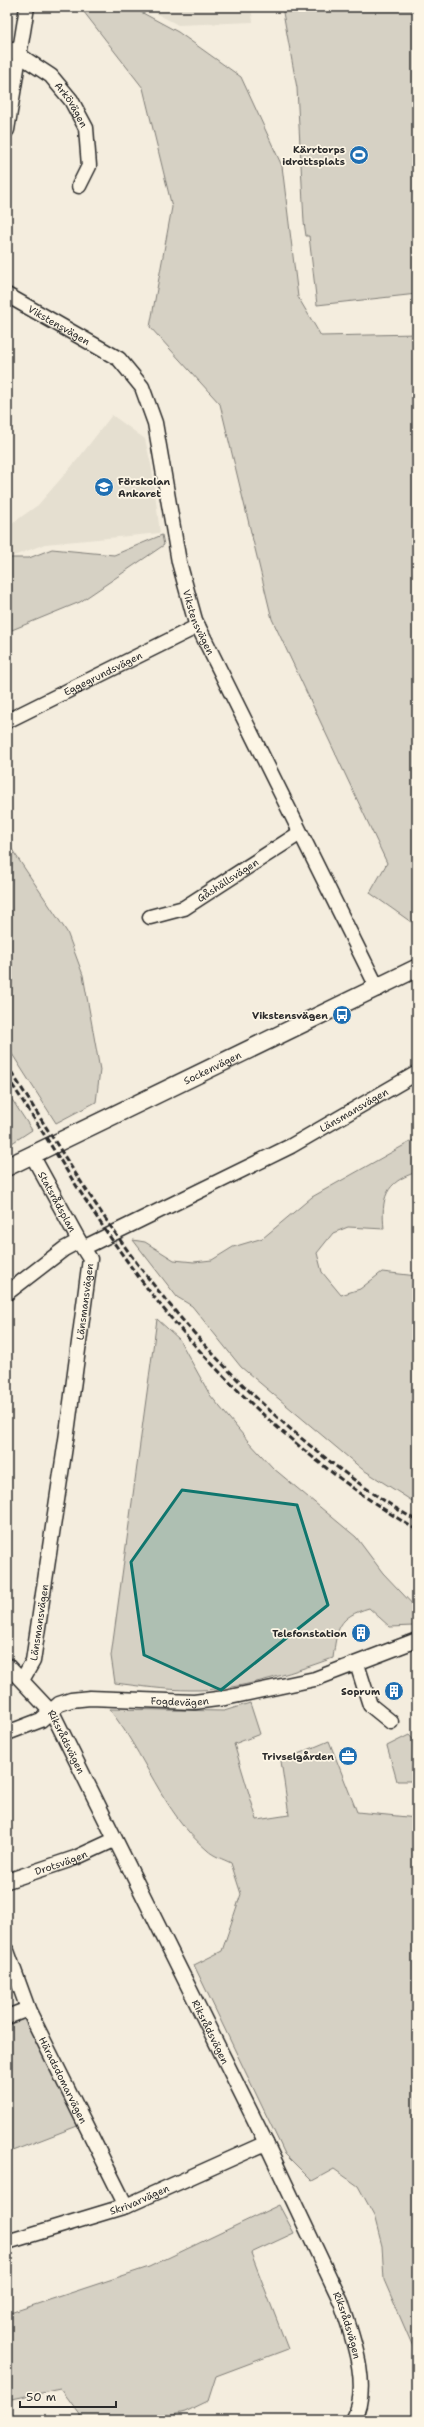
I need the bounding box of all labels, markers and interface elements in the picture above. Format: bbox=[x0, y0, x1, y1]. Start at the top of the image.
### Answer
street label: Arkövägen bbox=[52, 79, 91, 130]
place label: Kärrtorps idrottsplats bbox=[282, 143, 345, 168]
sports icon: Kärrtorps idrottsplats bbox=[348, 144, 370, 166]
street label: Vikstensvägen bbox=[26, 302, 92, 348]
place label: Förskolan Ankaret bbox=[118, 475, 171, 500]
school or university icon: Förskolan Ankaret bbox=[93, 476, 115, 498]
street label: Vikstensvägen bbox=[180, 588, 218, 657]
street label: Eggegrundsvägen bbox=[61, 648, 144, 698]
street label: Gåshällsvägen bbox=[194, 855, 261, 905]
bus stop icon: Vikstensvägen bbox=[331, 1004, 353, 1026]
place label: Vikstensvägen bbox=[252, 1009, 328, 1022]
street label: Sockenvägen bbox=[181, 1048, 243, 1087]
street label: Länsmansvägen bbox=[317, 1085, 390, 1135]
street label: Statsrådsplan bbox=[36, 1169, 79, 1234]
street label: Länsmansvägen bbox=[73, 1263, 96, 1341]
street label: Länsmansvägen bbox=[27, 1583, 51, 1661]
building icon: Telefonstation bbox=[350, 1622, 372, 1644]
place label: Telefonstation bbox=[272, 1627, 347, 1640]
building icon: Soprum bbox=[383, 1680, 405, 1702]
place label: Soprum bbox=[341, 1685, 380, 1698]
street label: Fogdevägen bbox=[150, 1694, 209, 1709]
street label: Riksrådsvägen bbox=[45, 1706, 88, 1776]
office icon: Trivselgården bbox=[337, 1745, 359, 1767]
place label: Trivselgården bbox=[262, 1750, 334, 1763]
street label: Drotsvägen bbox=[33, 1847, 89, 1878]
street label: Riksrådsvägen bbox=[189, 1997, 232, 2066]
street label: Häradsdomarvägen bbox=[36, 2034, 90, 2126]
street label: Skrivarvägen bbox=[108, 2181, 171, 2217]
street label: Riksrådsvägen bbox=[330, 2289, 364, 2360]
scale bar bbox=[20, 2383, 116, 2409]
text: 50 m bbox=[26, 2389, 56, 2405]

